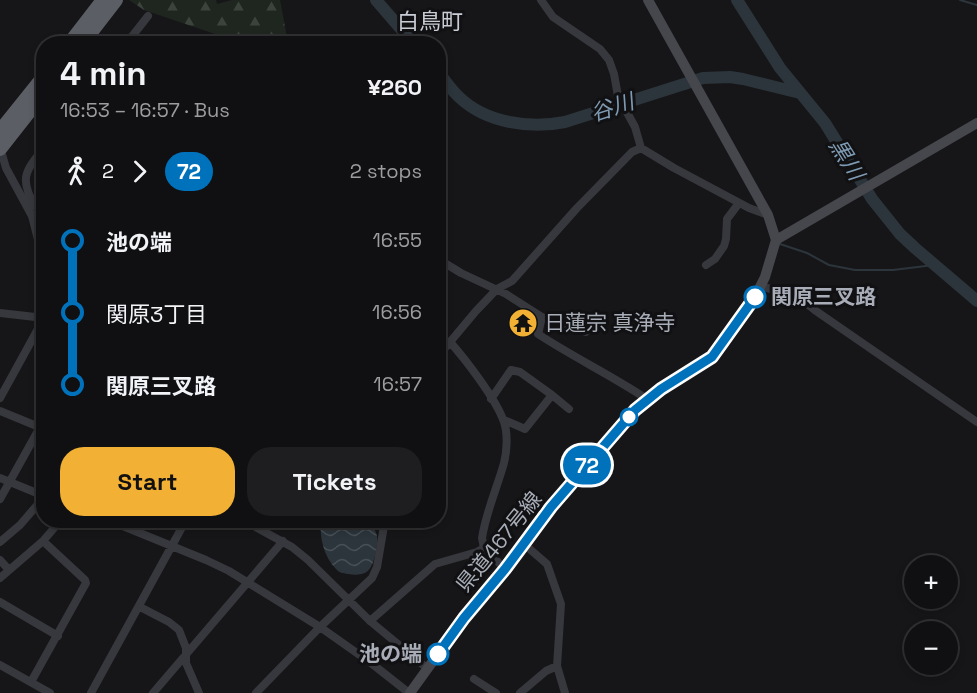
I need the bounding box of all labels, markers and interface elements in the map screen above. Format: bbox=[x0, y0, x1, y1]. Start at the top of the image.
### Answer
district label: 白鳥町 bbox=[397, 7, 463, 35]
text: 4 min bbox=[60, 53, 147, 95]
text: ¥260 bbox=[367, 73, 422, 101]
water label: 谷川 bbox=[587, 86, 639, 127]
text: 16:53 – 16:57 · Bus bbox=[60, 97, 230, 123]
water label: 黒川 bbox=[823, 133, 872, 187]
icon: walk bbox=[60, 155, 93, 188]
icon: forward bbox=[123, 155, 156, 188]
text: 2 bbox=[102, 158, 114, 184]
text: 72 bbox=[177, 158, 201, 185]
text: 2 stops bbox=[350, 158, 422, 184]
text: 16:55 bbox=[372, 227, 422, 253]
text: 池の端 bbox=[106, 228, 172, 256]
place label: 関原三叉路 bbox=[771, 283, 876, 310]
marker: 関原三叉路 bbox=[744, 286, 766, 308]
text: 16:56 bbox=[372, 299, 422, 325]
text: 関原3丁目 bbox=[106, 300, 207, 328]
temple icon: 日蓮宗 真浄寺 bbox=[507, 307, 539, 339]
place label: 日蓮宗 真浄寺 bbox=[544, 309, 675, 336]
text: 16:57 bbox=[373, 371, 422, 397]
text: 関原三叉路 bbox=[106, 372, 216, 400]
unlabelled marker bbox=[620, 408, 638, 426]
line badge: 72 bbox=[560, 446, 614, 484]
button: Start bbox=[60, 447, 235, 516]
button: Tickets bbox=[247, 447, 422, 516]
text: 72 bbox=[575, 452, 599, 479]
street label: 県道467号線 bbox=[450, 486, 547, 597]
map controls bbox=[904, 555, 958, 675]
button: + bbox=[904, 555, 958, 609]
button: − bbox=[904, 621, 958, 675]
place label: 池の端 bbox=[359, 640, 422, 667]
marker: 池の端 bbox=[427, 643, 449, 665]

